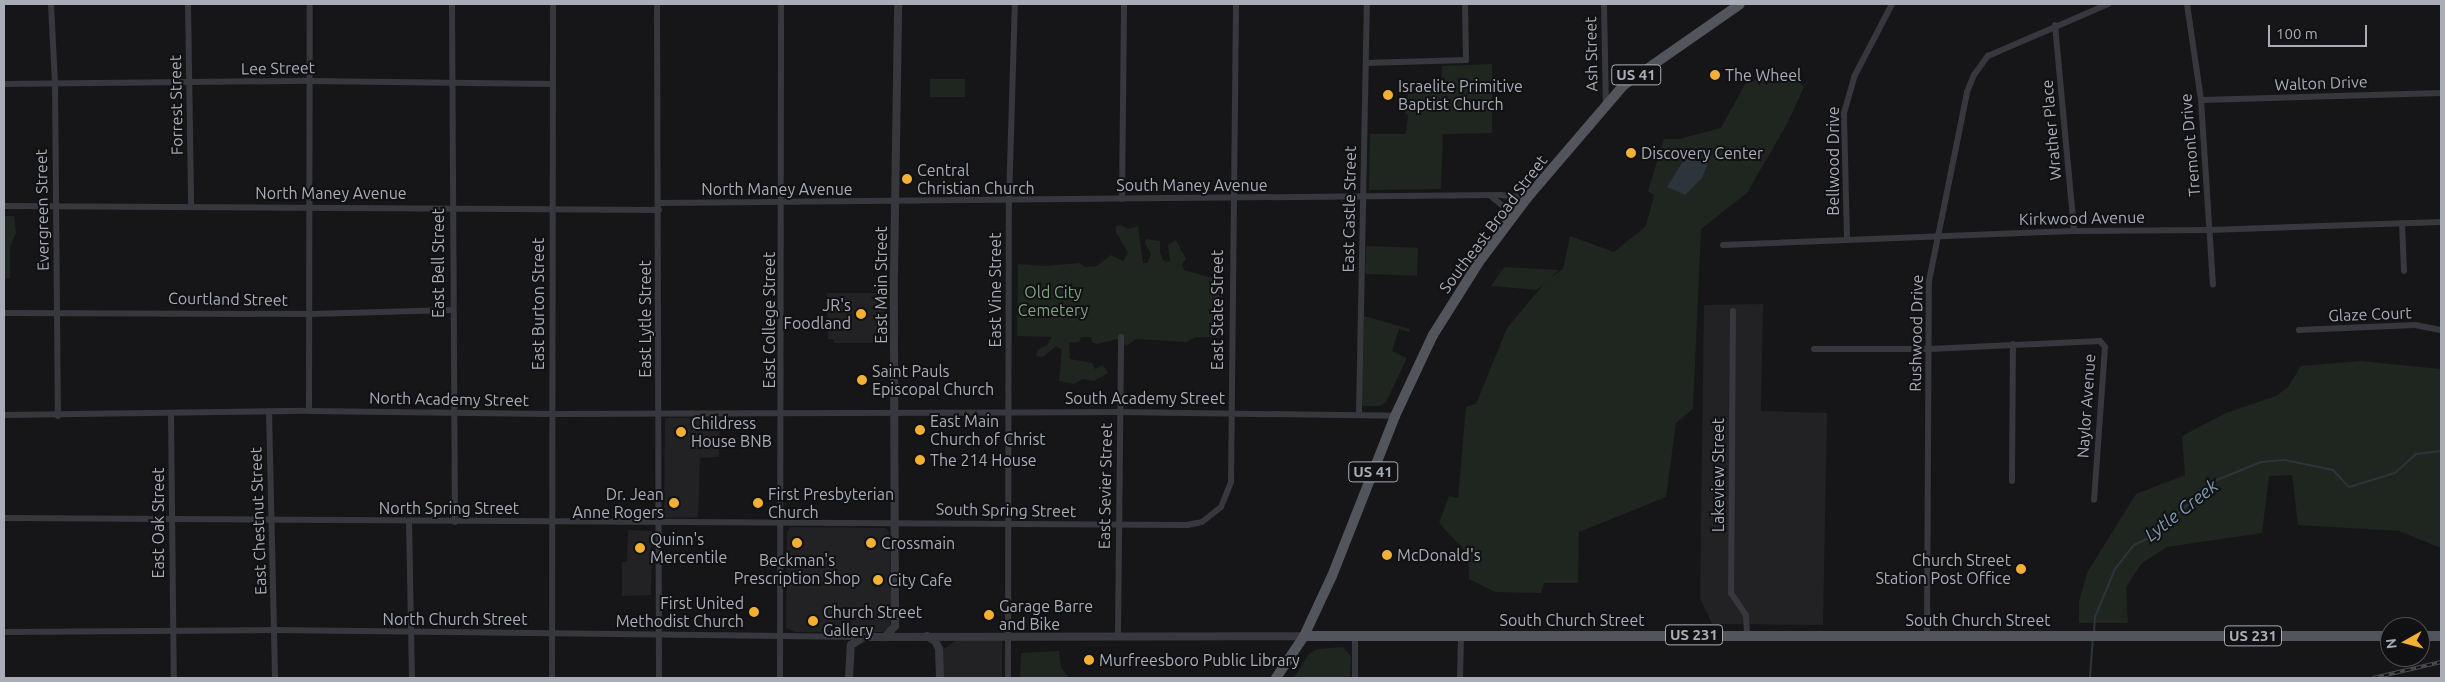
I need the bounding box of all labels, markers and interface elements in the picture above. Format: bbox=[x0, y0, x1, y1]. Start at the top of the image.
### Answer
scale bar bbox=[2270, 15, 2369, 47]
street label: Ash Street bbox=[1581, 16, 1601, 92]
text: 100 m bbox=[2276, 25, 2318, 42]
street label: Forrest Street bbox=[166, 55, 186, 155]
street label: Lee Street bbox=[241, 58, 315, 78]
road number: US 41 bbox=[1611, 62, 1661, 88]
place label: The Wheel bbox=[1725, 65, 1801, 85]
marker: The Wheel bbox=[1709, 69, 1721, 81]
street label: Walton Drive bbox=[2274, 72, 2368, 94]
place label: Israelite Primitive Baptist Church bbox=[1398, 76, 1523, 114]
street label: Wrather Place bbox=[2037, 79, 2065, 181]
marker: Israelite Primitive Baptist Church bbox=[1382, 89, 1394, 101]
street label: Tremont Drive bbox=[2176, 93, 2204, 197]
street label: Bellwood Drive bbox=[1823, 106, 1843, 216]
place label: Discovery Center bbox=[1641, 143, 1763, 163]
street label: East Castle Street bbox=[1338, 145, 1360, 273]
marker: Discovery Center bbox=[1625, 147, 1637, 159]
street label: Evergreen Street bbox=[31, 149, 53, 271]
street label: Southeast Broad Street bbox=[1435, 151, 1551, 297]
place label: Central Christian Church bbox=[917, 160, 1035, 198]
marker: Central Christian Church bbox=[901, 173, 913, 185]
street label: South Maney Avenue bbox=[1116, 175, 1268, 195]
street label: North Maney Avenue bbox=[701, 179, 853, 199]
street label: North Maney Avenue bbox=[255, 183, 407, 203]
street label: Kirkwood Avenue bbox=[2019, 207, 2145, 229]
street label: East Bell Street bbox=[428, 208, 448, 318]
street label: East Main Street bbox=[871, 226, 891, 344]
street label: East Vine Street bbox=[985, 233, 1005, 347]
street label: East Burton Street bbox=[528, 238, 548, 370]
street label: East State Street bbox=[1207, 250, 1227, 370]
street label: East College Street bbox=[759, 252, 779, 388]
street label: East Lytle Street bbox=[635, 260, 655, 378]
street label: Rushwood Drive bbox=[1905, 274, 1927, 392]
park label: Old City Cemetery bbox=[1018, 282, 1088, 320]
street label: Courtland Street bbox=[168, 288, 288, 310]
place label: JR's Foodland bbox=[784, 295, 851, 333]
street label: Glaze Court bbox=[2328, 303, 2412, 325]
marker: JR's Foodland bbox=[855, 308, 867, 320]
street label: Naylor Avenue bbox=[2073, 353, 2099, 459]
place label: Saint Pauls Episcopal Church bbox=[872, 361, 994, 399]
marker: Saint Pauls Episcopal Church bbox=[856, 374, 868, 386]
street label: North Academy Street bbox=[369, 388, 529, 410]
street label: South Academy Street bbox=[1065, 388, 1225, 408]
place label: East Main Church of Christ bbox=[930, 411, 1046, 449]
place label: Childress House BNB bbox=[691, 413, 772, 451]
street label: Lakeview Street bbox=[1708, 418, 1728, 532]
street label: East Sevier Street bbox=[1094, 423, 1116, 549]
marker: East Main Church of Christ bbox=[914, 424, 926, 436]
marker: Childress House BNB bbox=[675, 426, 687, 438]
street label: East Chestnut Street bbox=[246, 447, 270, 595]
place label: The 214 House bbox=[930, 450, 1037, 470]
marker: The 214 House bbox=[914, 454, 926, 466]
road number: US 41 bbox=[1348, 460, 1398, 484]
street label: East Oak Street bbox=[148, 467, 168, 579]
water label: Lytle Creek bbox=[2140, 475, 2222, 545]
place label: Dr. Jean Anne Rogers bbox=[572, 484, 664, 522]
place label: First Presbyterian Church bbox=[768, 484, 894, 522]
marker: Dr. Jean Anne Rogers bbox=[668, 497, 680, 509]
marker: First Presbyterian Church bbox=[752, 497, 764, 509]
street label: North Spring Street bbox=[379, 498, 519, 518]
street label: South Spring Street bbox=[936, 499, 1076, 521]
place label: Quinn's Mercentile bbox=[650, 529, 727, 567]
place label: Crossmain bbox=[881, 533, 955, 553]
marker: Beckman's Prescription Shop bbox=[791, 537, 803, 549]
marker: Crossmain bbox=[865, 537, 877, 549]
marker: Quinn's Mercentile bbox=[634, 542, 646, 554]
place label: McDonald's bbox=[1397, 545, 1481, 565]
marker: McDonald's bbox=[1381, 549, 1393, 561]
place label: Beckman's Prescription Shop bbox=[734, 550, 860, 588]
place label: Church Street Station Post Office bbox=[1875, 550, 2011, 588]
marker: Church Street Station Post Office bbox=[2015, 563, 2027, 575]
place label: City Cafe bbox=[888, 570, 952, 590]
marker: City Cafe bbox=[872, 574, 884, 586]
place label: First United Methodist Church bbox=[616, 593, 744, 631]
place label: Garage Barre and Bike bbox=[999, 596, 1093, 634]
place label: Church Street Gallery bbox=[823, 602, 922, 640]
marker: First United Methodist Church bbox=[748, 606, 760, 618]
street label: North Church Street bbox=[383, 609, 527, 629]
marker: Garage Barre and Bike bbox=[983, 609, 995, 621]
street label: South Church Street bbox=[1499, 610, 1645, 630]
street label: South Church Street bbox=[1905, 610, 2051, 630]
marker: Church Street Gallery bbox=[807, 615, 819, 627]
north arrow bbox=[2380, 617, 2430, 667]
road number: US 231 bbox=[1664, 622, 1724, 648]
road number: US 231 bbox=[2223, 624, 2283, 648]
text: N bbox=[2383, 638, 2400, 650]
place label: Murfreesboro Public Library bbox=[1099, 650, 1300, 670]
marker: Murfreesboro Public Library bbox=[1083, 654, 1095, 666]

